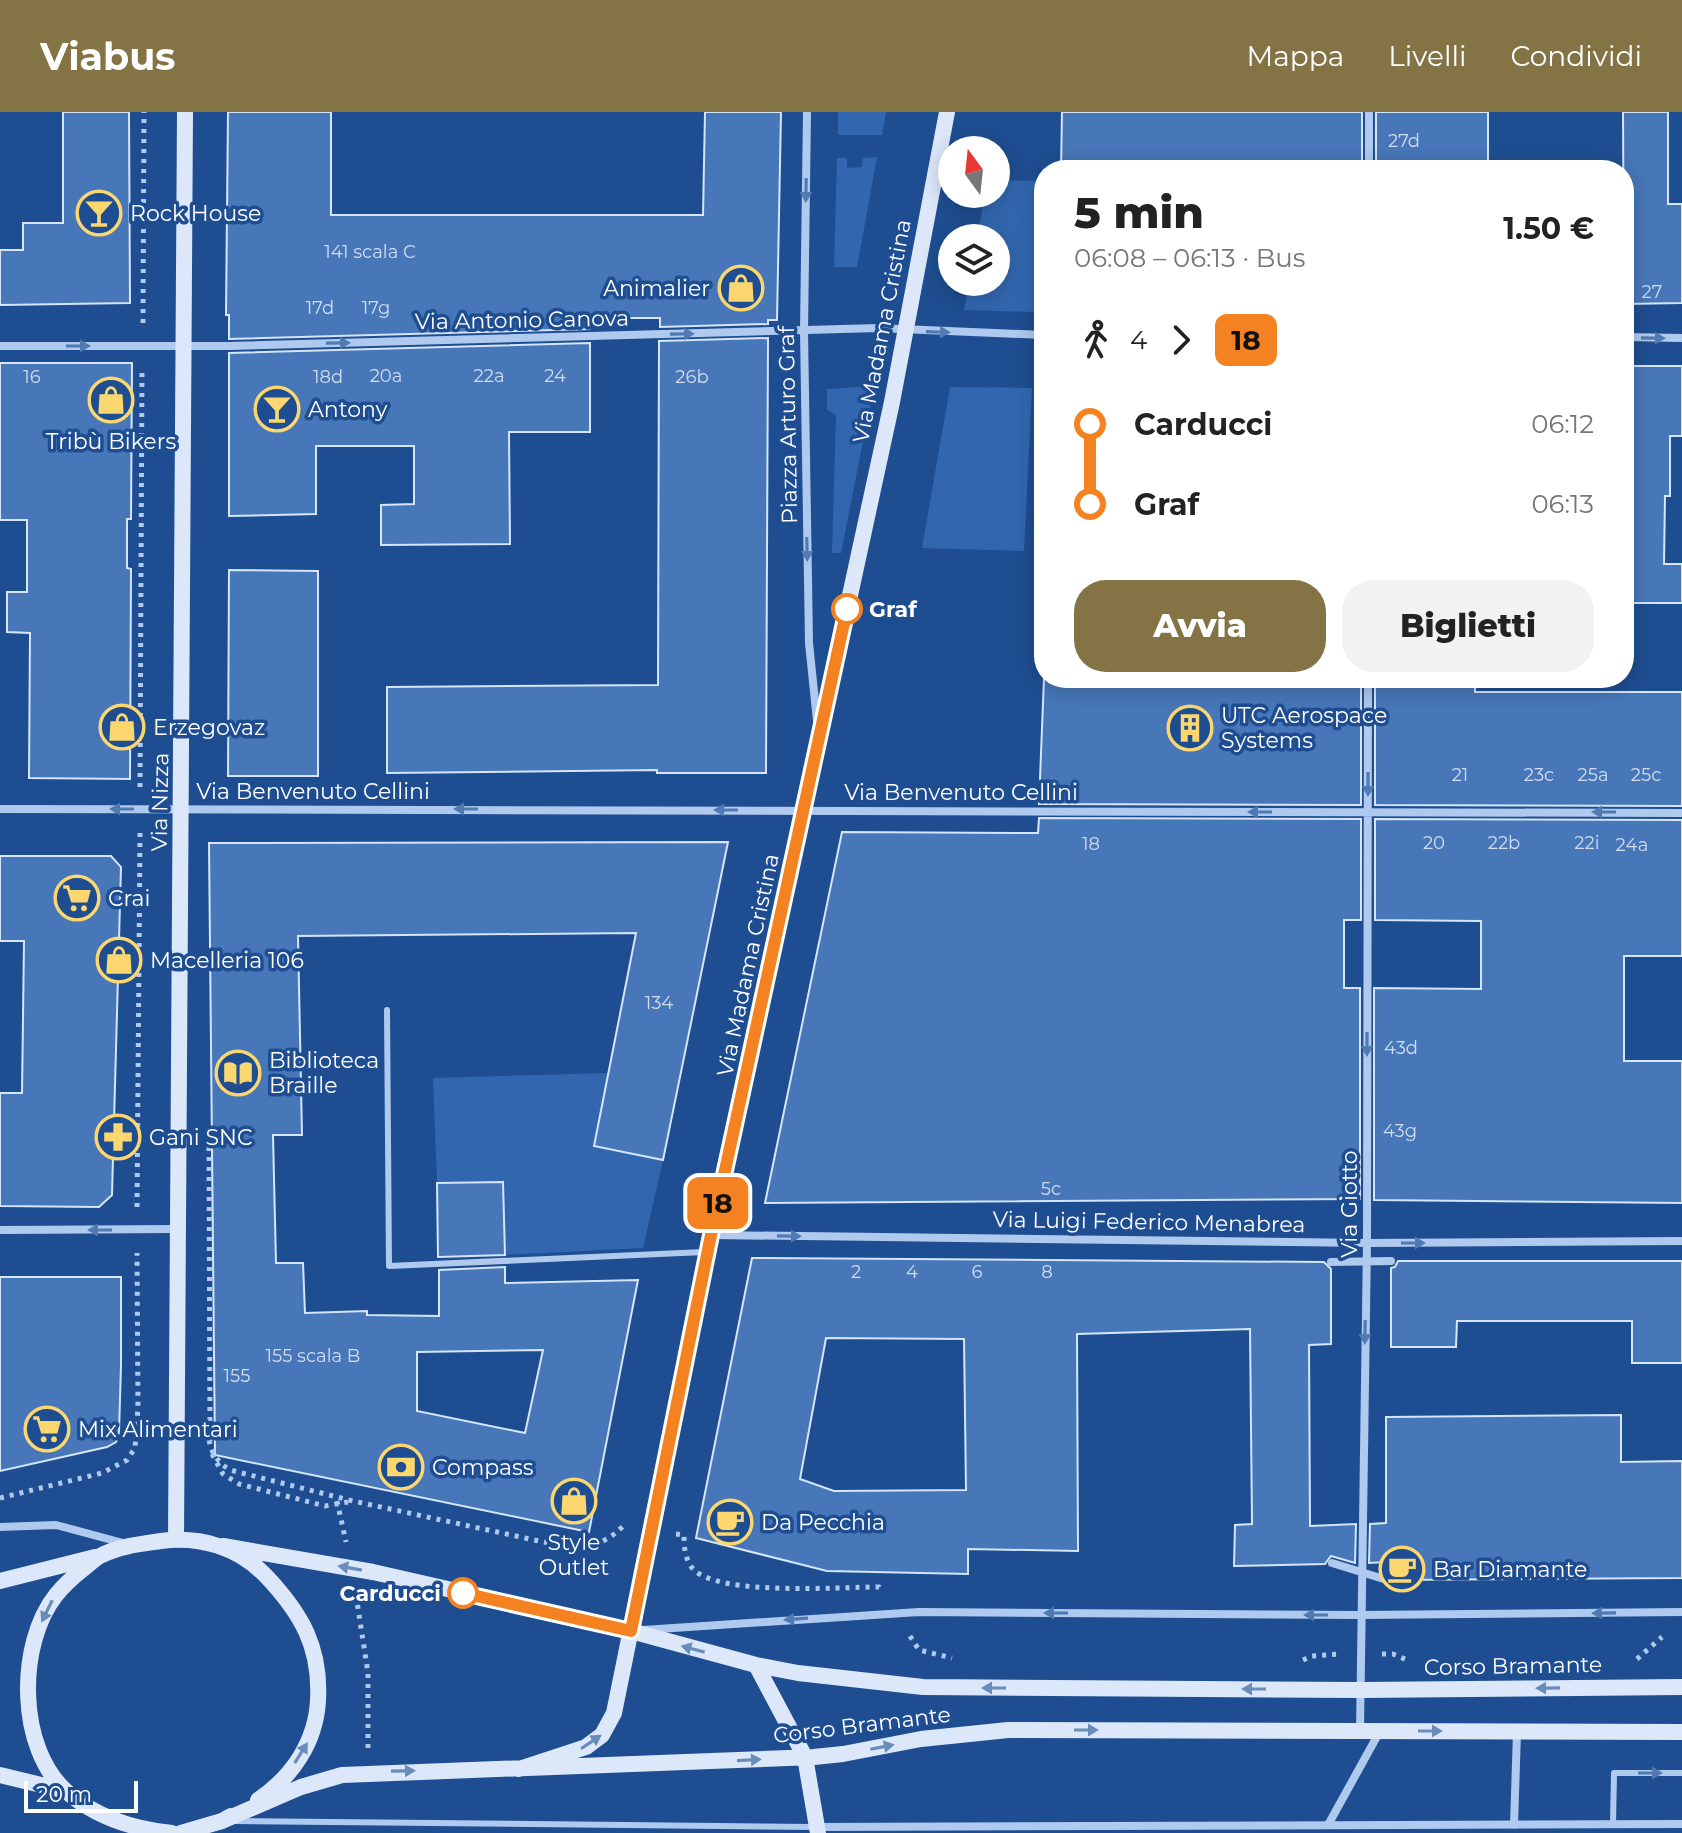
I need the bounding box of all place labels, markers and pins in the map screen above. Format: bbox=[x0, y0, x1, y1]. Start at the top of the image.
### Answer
bar icon: Rock House bbox=[75, 189, 123, 237]
place label: Rock House bbox=[130, 200, 261, 227]
shop icon: Animalier bbox=[717, 264, 765, 312]
place label: Animalier bbox=[603, 275, 710, 302]
shop icon: Tribù Bikers bbox=[87, 376, 135, 424]
bar icon: Antony bbox=[253, 385, 301, 433]
place label: Antony bbox=[308, 396, 387, 423]
place label: Tribù Bikers bbox=[46, 428, 176, 455]
marker: Graf bbox=[832, 594, 862, 624]
place label: Graf bbox=[869, 596, 918, 623]
place label: UTC Aerospace Systems bbox=[1221, 702, 1387, 754]
shop icon: Erzegovaz bbox=[98, 703, 146, 751]
building icon: UTC Aerospace Systems bbox=[1166, 704, 1214, 752]
place label: Erzegovaz bbox=[153, 714, 265, 741]
supermarket icon: Crai bbox=[53, 874, 101, 922]
place label: Crai bbox=[108, 885, 150, 912]
shop icon: Macelleria 106 bbox=[95, 936, 143, 984]
place label: Macelleria 106 bbox=[150, 947, 304, 974]
place label: Biblioteca Braille bbox=[269, 1047, 379, 1099]
library icon: Biblioteca Braille bbox=[214, 1049, 262, 1097]
pharmacy icon: Gani SNC bbox=[94, 1113, 142, 1161]
place label: Gani SNC bbox=[149, 1124, 253, 1151]
supermarket icon: Mix Alimentari bbox=[23, 1405, 71, 1453]
place label: Mix Alimentari bbox=[78, 1416, 238, 1443]
bank icon: Compass bbox=[377, 1443, 425, 1491]
place label: Compass bbox=[432, 1454, 534, 1481]
shop icon: Style Outlet bbox=[550, 1477, 598, 1525]
cafe icon: Da Pecchia bbox=[706, 1498, 754, 1546]
place label: Da Pecchia bbox=[761, 1509, 885, 1536]
place label: Style Outlet bbox=[539, 1529, 609, 1581]
cafe icon: Bar Diamante bbox=[1378, 1545, 1426, 1593]
place label: Bar Diamante bbox=[1433, 1556, 1587, 1583]
marker: Carducci bbox=[448, 1578, 478, 1608]
place label: Carducci bbox=[340, 1580, 441, 1607]

